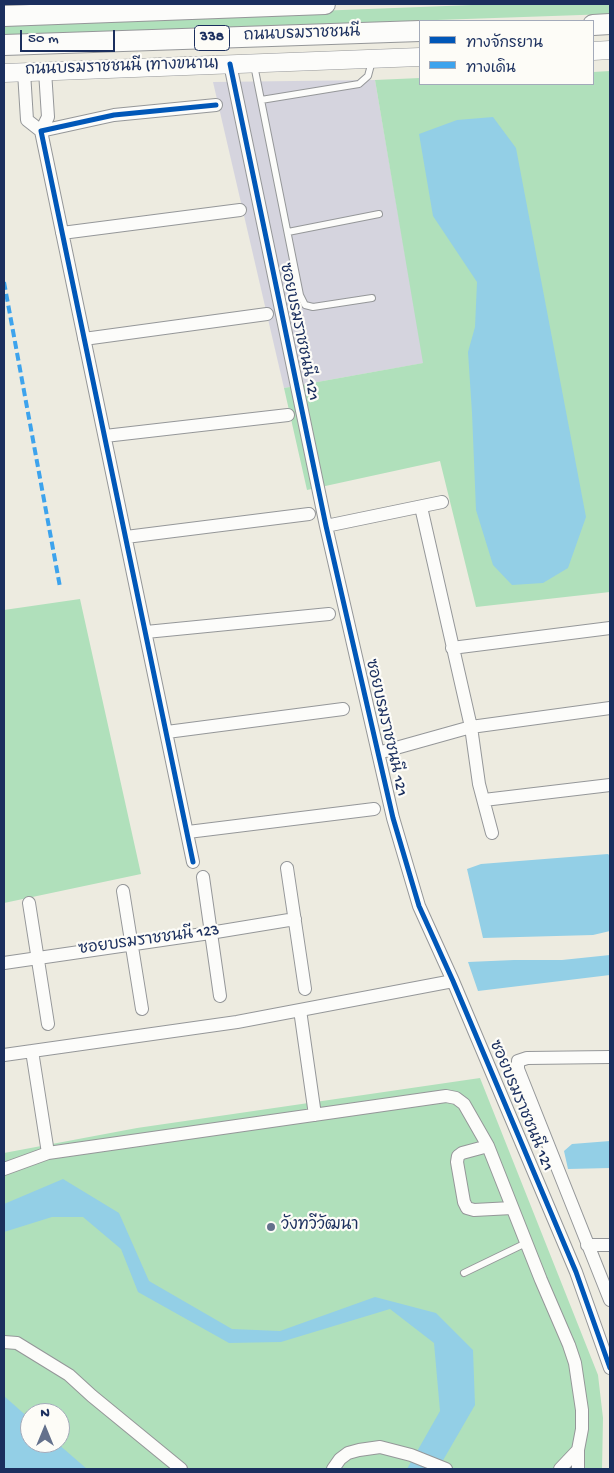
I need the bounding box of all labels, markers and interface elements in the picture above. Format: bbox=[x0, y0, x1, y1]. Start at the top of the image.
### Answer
scale bar bbox=[22, 20, 118, 52]
legend bbox=[419, 20, 594, 85]
street label: ถนนบรมราชชนนี bbox=[243, 23, 361, 47]
road number: 338 bbox=[194, 26, 230, 50]
text: 50 m bbox=[28, 30, 59, 48]
text: ทางจักรยาน bbox=[466, 35, 543, 53]
street label: ถนนบรมราชชนนี (ทางขนาน) bbox=[25, 55, 219, 81]
text: ทางเดิน bbox=[466, 60, 516, 78]
street label: ซอยบรมราชชนนี 121 bbox=[274, 261, 322, 403]
street label: ซอยบรมราชชนนี 121 bbox=[360, 658, 410, 798]
street label: ซอยบรมราชชนนี 123 bbox=[77, 922, 221, 960]
street label: ซอยบรมราชชนนี 121 bbox=[484, 1038, 556, 1174]
place label: วังทวีวัฒนา bbox=[281, 1217, 358, 1237]
marker: วังทวีวัฒนา bbox=[265, 1221, 277, 1233]
north arrow bbox=[20, 1403, 70, 1453]
text: N bbox=[40, 1405, 50, 1422]

